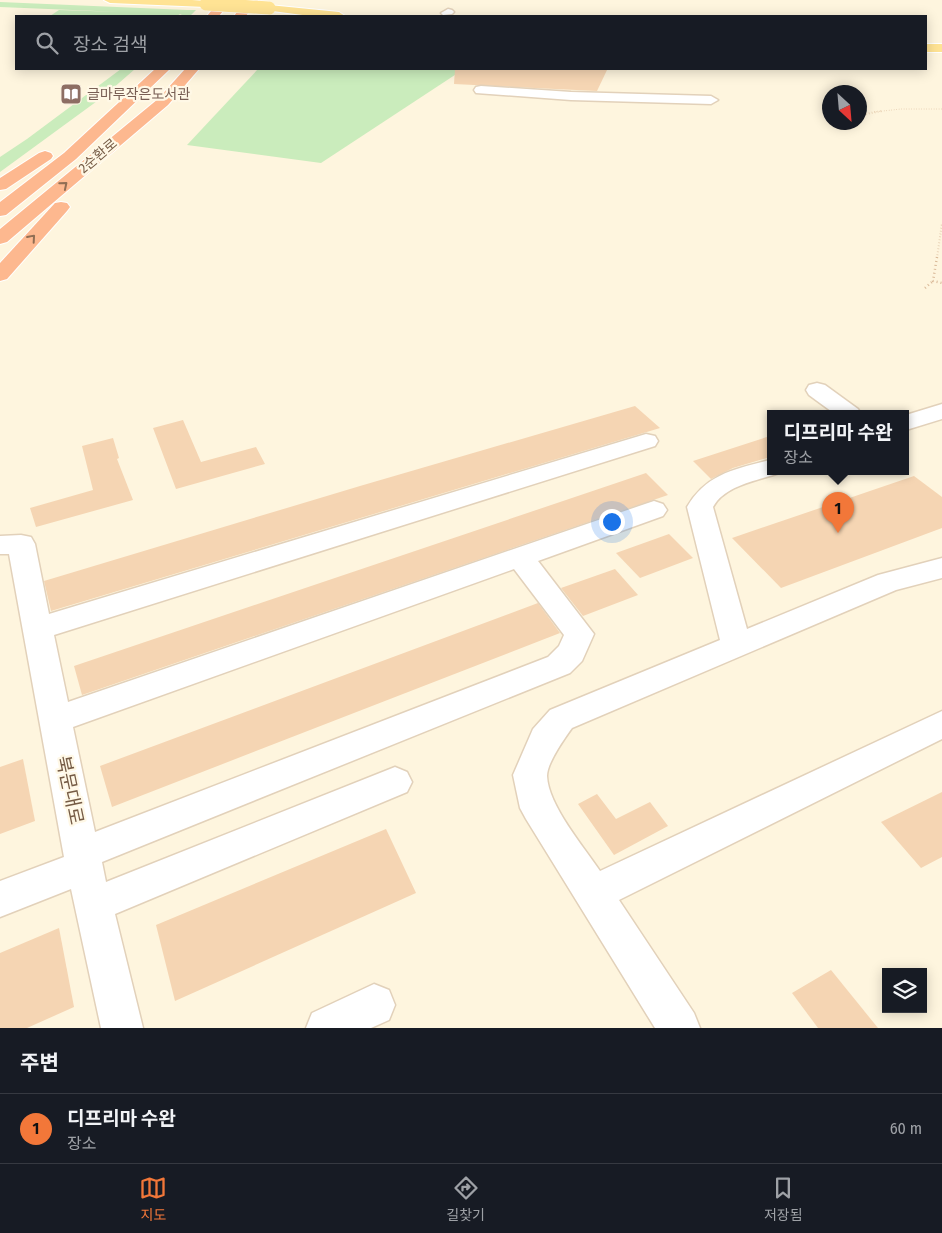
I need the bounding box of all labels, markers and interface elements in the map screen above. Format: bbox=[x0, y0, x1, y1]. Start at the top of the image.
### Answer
search box bbox=[15, 15, 927, 70]
icon: search bbox=[33, 29, 61, 57]
text: 장소 검색 bbox=[73, 33, 147, 56]
library icon: 글마루작은도서관 bbox=[59, 82, 83, 106]
north arrow bbox=[822, 85, 867, 130]
place label: 글마루작은도서관 bbox=[87, 86, 190, 103]
street label: 2순환로 bbox=[75, 135, 121, 177]
one-way arrow bbox=[58, 182, 67, 190]
one-way arrow bbox=[26, 235, 35, 244]
popup bbox=[767, 410, 909, 475]
text: 디프리마 수완 bbox=[784, 421, 892, 444]
text: 장소 bbox=[784, 448, 813, 467]
pin: 1 bbox=[822, 492, 854, 533]
your location bbox=[599, 509, 625, 535]
street label: 북문대로 bbox=[51, 753, 89, 827]
map controls bbox=[882, 968, 927, 1013]
button: layers bbox=[882, 968, 927, 1013]
text: 주변 bbox=[20, 1050, 59, 1076]
text: 디프리마 수완 bbox=[67, 1107, 176, 1130]
text: 1 bbox=[33, 1119, 39, 1138]
text: 60 m bbox=[890, 1119, 922, 1138]
text: 장소 bbox=[67, 1134, 96, 1153]
tab: 지도 bbox=[139, 1174, 167, 1224]
tab: 길찾기 bbox=[446, 1174, 485, 1224]
tab: 저장됨 bbox=[764, 1174, 803, 1224]

